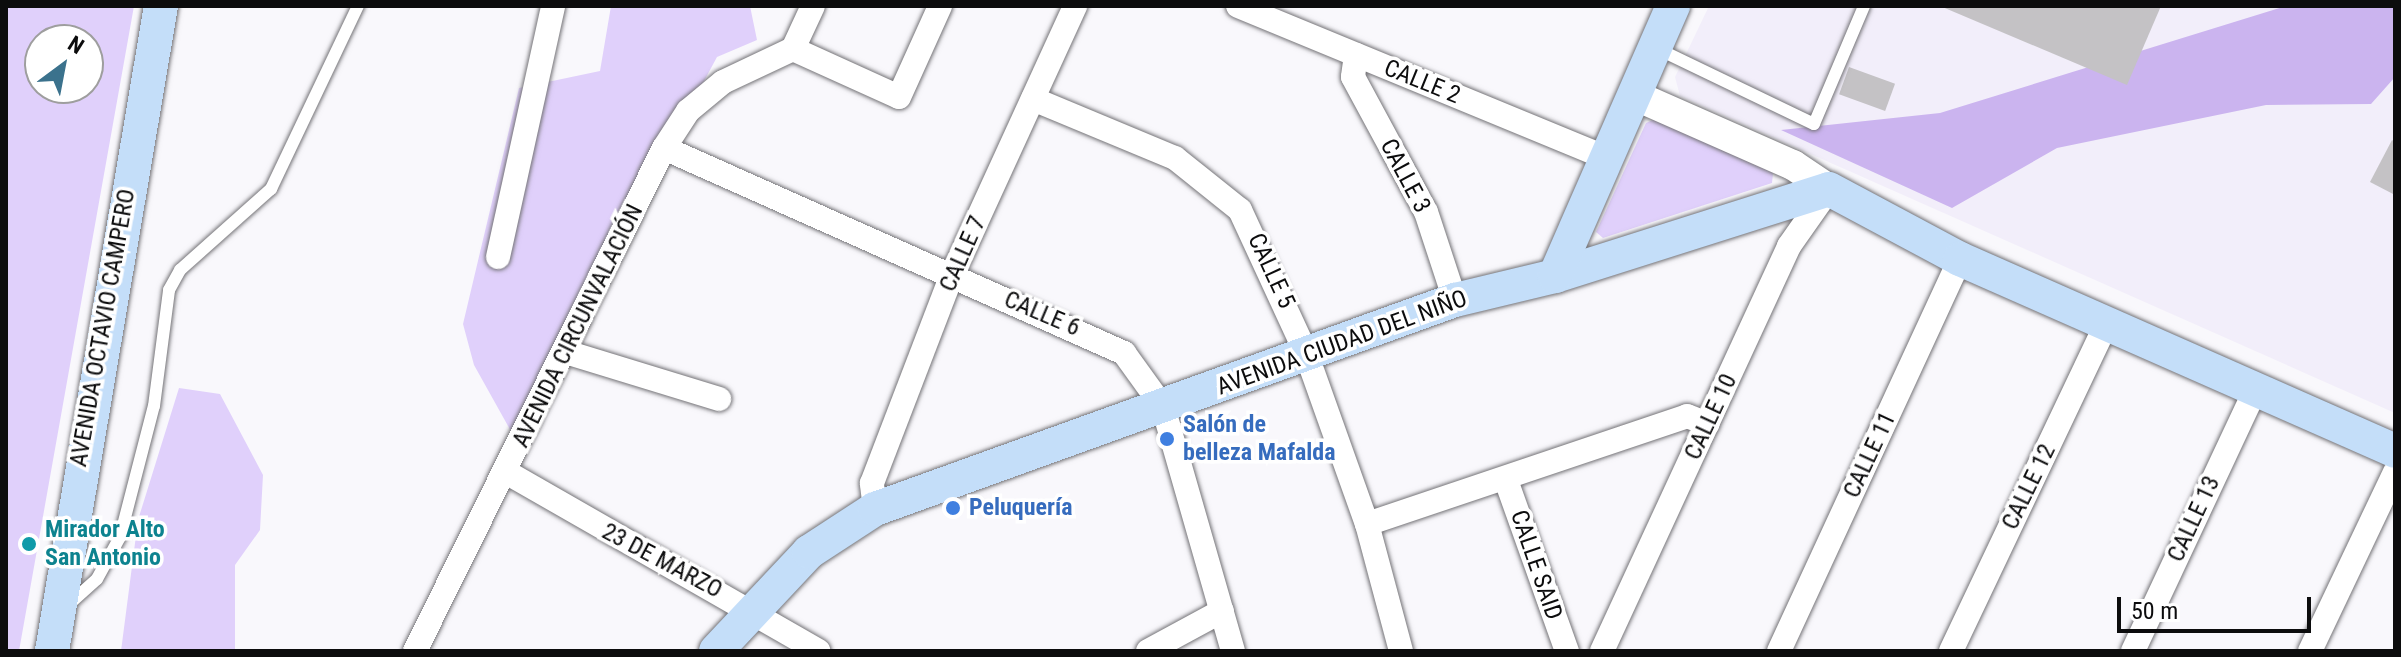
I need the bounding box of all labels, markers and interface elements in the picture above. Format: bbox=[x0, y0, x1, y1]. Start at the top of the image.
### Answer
north arrow bbox=[24, 24, 104, 104]
text: N bbox=[64, 31, 88, 59]
street label: CALLE 2 bbox=[1380, 54, 1464, 110]
street label: CALLE 3 bbox=[1374, 134, 1436, 218]
street label: AVENIDA OCTAVIO CAMPERO bbox=[64, 187, 142, 469]
street label: AVENIDA CIRCUNVALACIÓN bbox=[507, 200, 649, 452]
street label: CALLE 7 bbox=[934, 212, 992, 296]
street label: CALLE 5 bbox=[1241, 229, 1301, 313]
street label: AVENIDA CIUDAD DEL NIÑO bbox=[1213, 284, 1471, 402]
street label: CALLE 6 bbox=[1000, 285, 1084, 343]
street label: CALLE 10 bbox=[1679, 369, 1743, 465]
street label: CALLE 11 bbox=[1838, 407, 1902, 503]
place label: Salón de belleza Mafalda bbox=[1183, 411, 1336, 467]
marker: Salón de belleza Mafalda bbox=[1158, 430, 1176, 448]
street label: CALLE 12 bbox=[1996, 440, 2062, 534]
street label: CALLE 13 bbox=[2162, 471, 2226, 567]
place label: Peluquería bbox=[969, 494, 1073, 522]
marker: Peluquería bbox=[944, 499, 962, 517]
street label: CALLE SAID bbox=[1504, 507, 1568, 623]
place label: Mirador Alto San Antonio bbox=[45, 516, 165, 572]
street label: 23 DE MARZO bbox=[597, 517, 727, 605]
marker: Mirador Alto San Antonio bbox=[20, 535, 38, 553]
scale bar bbox=[2121, 581, 2315, 631]
text: 50 m bbox=[2131, 597, 2178, 625]

